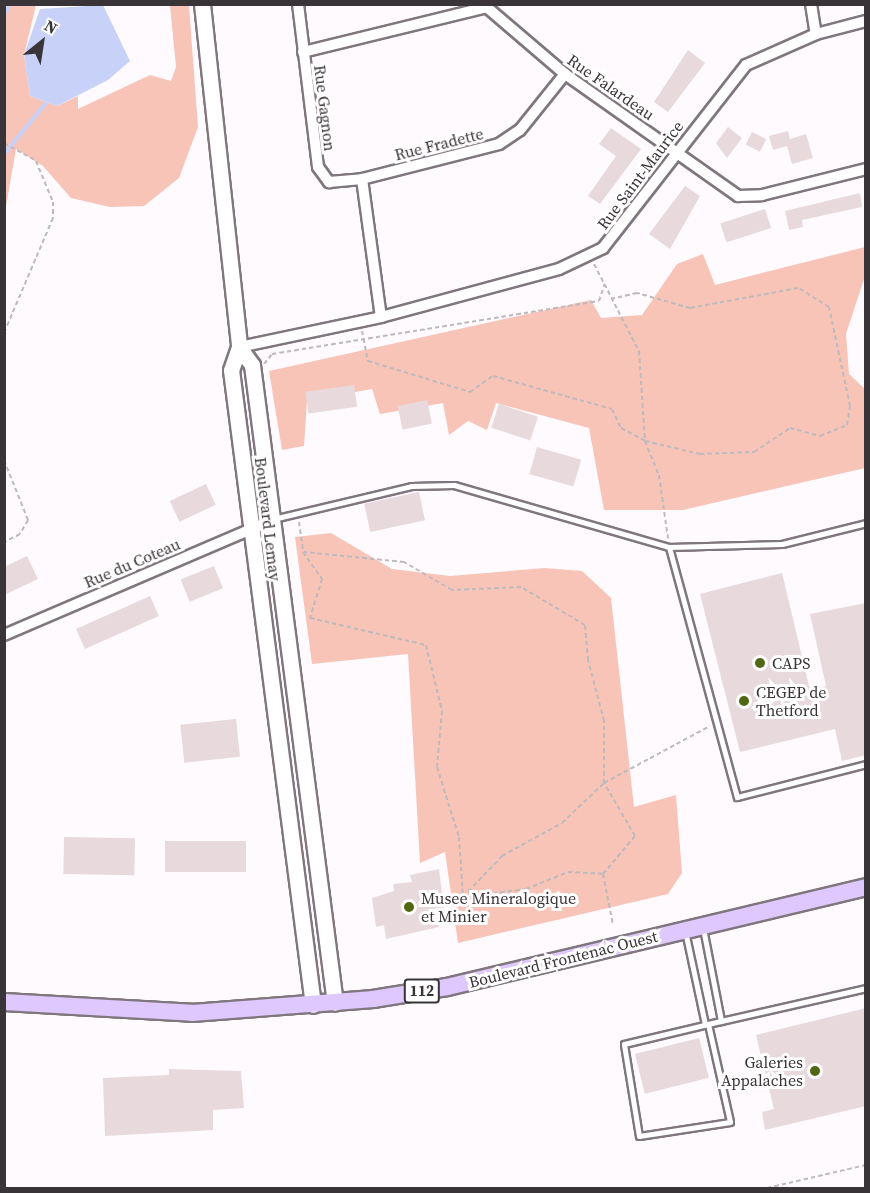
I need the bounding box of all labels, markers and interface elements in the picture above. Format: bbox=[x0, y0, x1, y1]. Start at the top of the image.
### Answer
north arrow bbox=[12, 12, 72, 72]
text: N bbox=[40, 14, 62, 39]
street label: Rue Falardeau bbox=[564, 50, 658, 124]
street label: Rue Gagnon bbox=[310, 64, 340, 152]
street label: Rue Saint-Maurice bbox=[593, 117, 687, 233]
street label: Rue Fradette bbox=[393, 124, 485, 164]
street label: Boulevard Lemay bbox=[251, 456, 285, 582]
street label: Rue du Coteau bbox=[81, 534, 183, 592]
place label: CAPS bbox=[772, 653, 810, 673]
marker: CAPS bbox=[753, 656, 767, 670]
place label: CEGEP de Thetford bbox=[756, 682, 827, 720]
marker: CEGEP de Thetford bbox=[737, 694, 751, 708]
place label: Musee Mineralogique et Minier bbox=[421, 888, 576, 926]
marker: Musee Mineralogique et Minier bbox=[402, 900, 416, 914]
street label: Boulevard Frontenac Ouest bbox=[467, 926, 659, 992]
road number: 112 bbox=[402, 979, 442, 1003]
place label: Galeries Appalaches bbox=[721, 1052, 803, 1090]
marker: Galeries Appalaches bbox=[808, 1064, 822, 1078]

